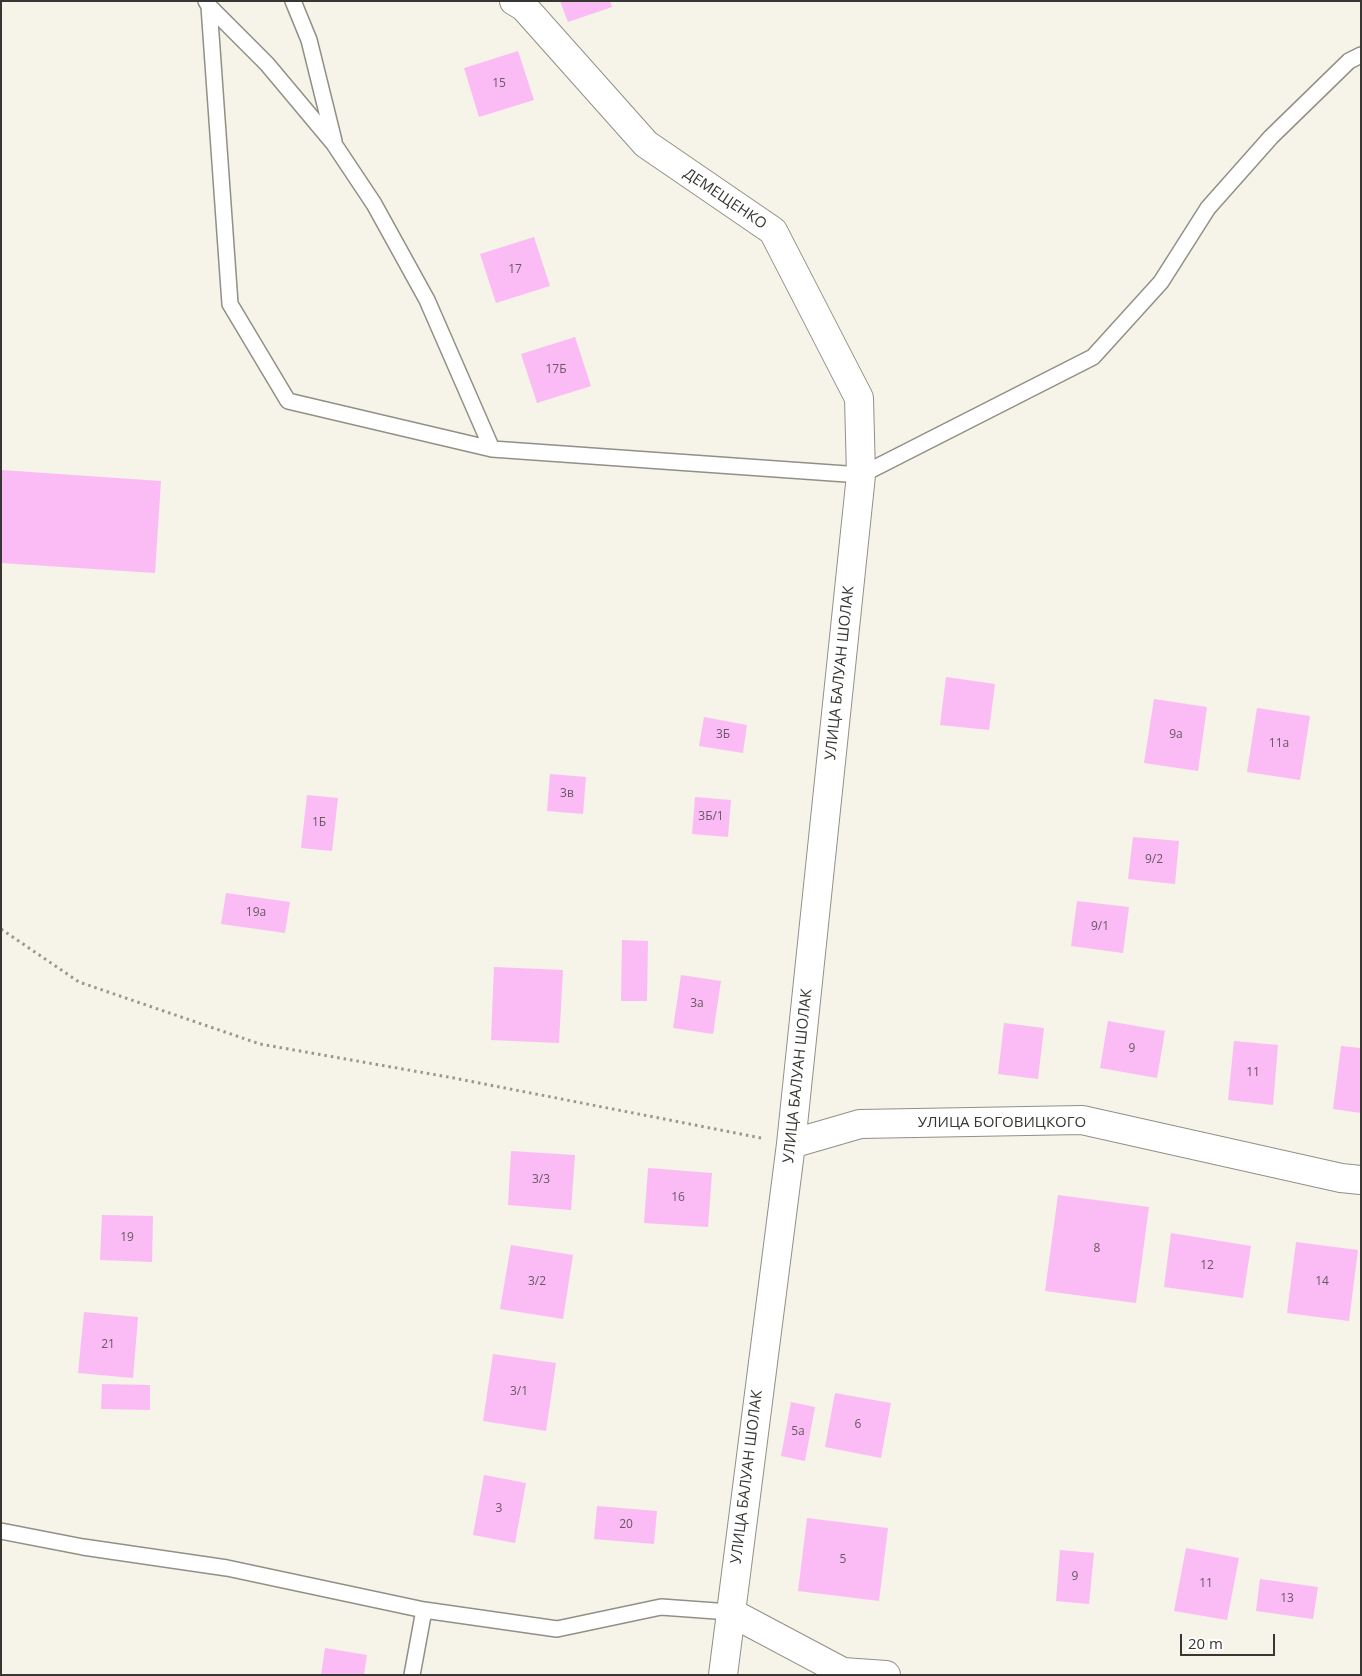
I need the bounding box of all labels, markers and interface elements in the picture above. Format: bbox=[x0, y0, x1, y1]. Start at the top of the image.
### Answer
house number: 15 bbox=[492, 77, 506, 91]
street label: ДЕМЕЩЕНКО bbox=[680, 165, 770, 233]
house number: 17 bbox=[508, 263, 522, 277]
house number: 17Б bbox=[545, 363, 567, 377]
street label: УЛИЦА БАЛУАН ШОЛАК bbox=[822, 585, 858, 761]
house number: 3Б bbox=[716, 728, 730, 742]
house number: 9а bbox=[1169, 728, 1183, 742]
house number: 11а bbox=[1269, 737, 1289, 751]
house number: 3в bbox=[560, 787, 574, 801]
house number: 3Б/1 bbox=[698, 810, 724, 824]
house number: 1Б bbox=[312, 816, 326, 830]
house number: 9/2 bbox=[1145, 853, 1163, 867]
house number: 19а bbox=[246, 906, 266, 920]
house number: 9/1 bbox=[1091, 920, 1109, 934]
street label: УЛИЦА БАЛУАН ШОЛАК bbox=[780, 988, 816, 1164]
house number: 3а bbox=[690, 997, 704, 1011]
house number: 9 bbox=[1129, 1042, 1135, 1056]
house number: 11 bbox=[1246, 1066, 1260, 1080]
street label: УЛИЦА БОГОВИЦКОГО bbox=[918, 1114, 1086, 1132]
house number: 3/3 bbox=[532, 1173, 550, 1187]
house number: 16 bbox=[671, 1191, 685, 1205]
house number: 19 bbox=[120, 1231, 134, 1245]
house number: 8 bbox=[1094, 1242, 1100, 1256]
house number: 12 bbox=[1200, 1259, 1214, 1273]
house number: 3/2 bbox=[528, 1275, 546, 1289]
house number: 14 bbox=[1315, 1275, 1329, 1289]
house number: 21 bbox=[101, 1338, 115, 1352]
house number: 3/1 bbox=[510, 1385, 528, 1399]
street label: УЛИЦА БАЛУАН ШОЛАК bbox=[727, 1389, 767, 1565]
house number: 6 bbox=[855, 1418, 861, 1432]
house number: 5а bbox=[791, 1425, 805, 1439]
house number: 3 bbox=[496, 1502, 502, 1516]
house number: 20 bbox=[619, 1518, 633, 1532]
house number: 5 bbox=[840, 1553, 846, 1567]
house number: 9 bbox=[1072, 1570, 1078, 1584]
house number: 11 bbox=[1199, 1577, 1213, 1591]
house number: 13 bbox=[1280, 1592, 1294, 1606]
scale bar bbox=[1182, 1624, 1277, 1656]
text: 20 m bbox=[1188, 1633, 1223, 1653]

